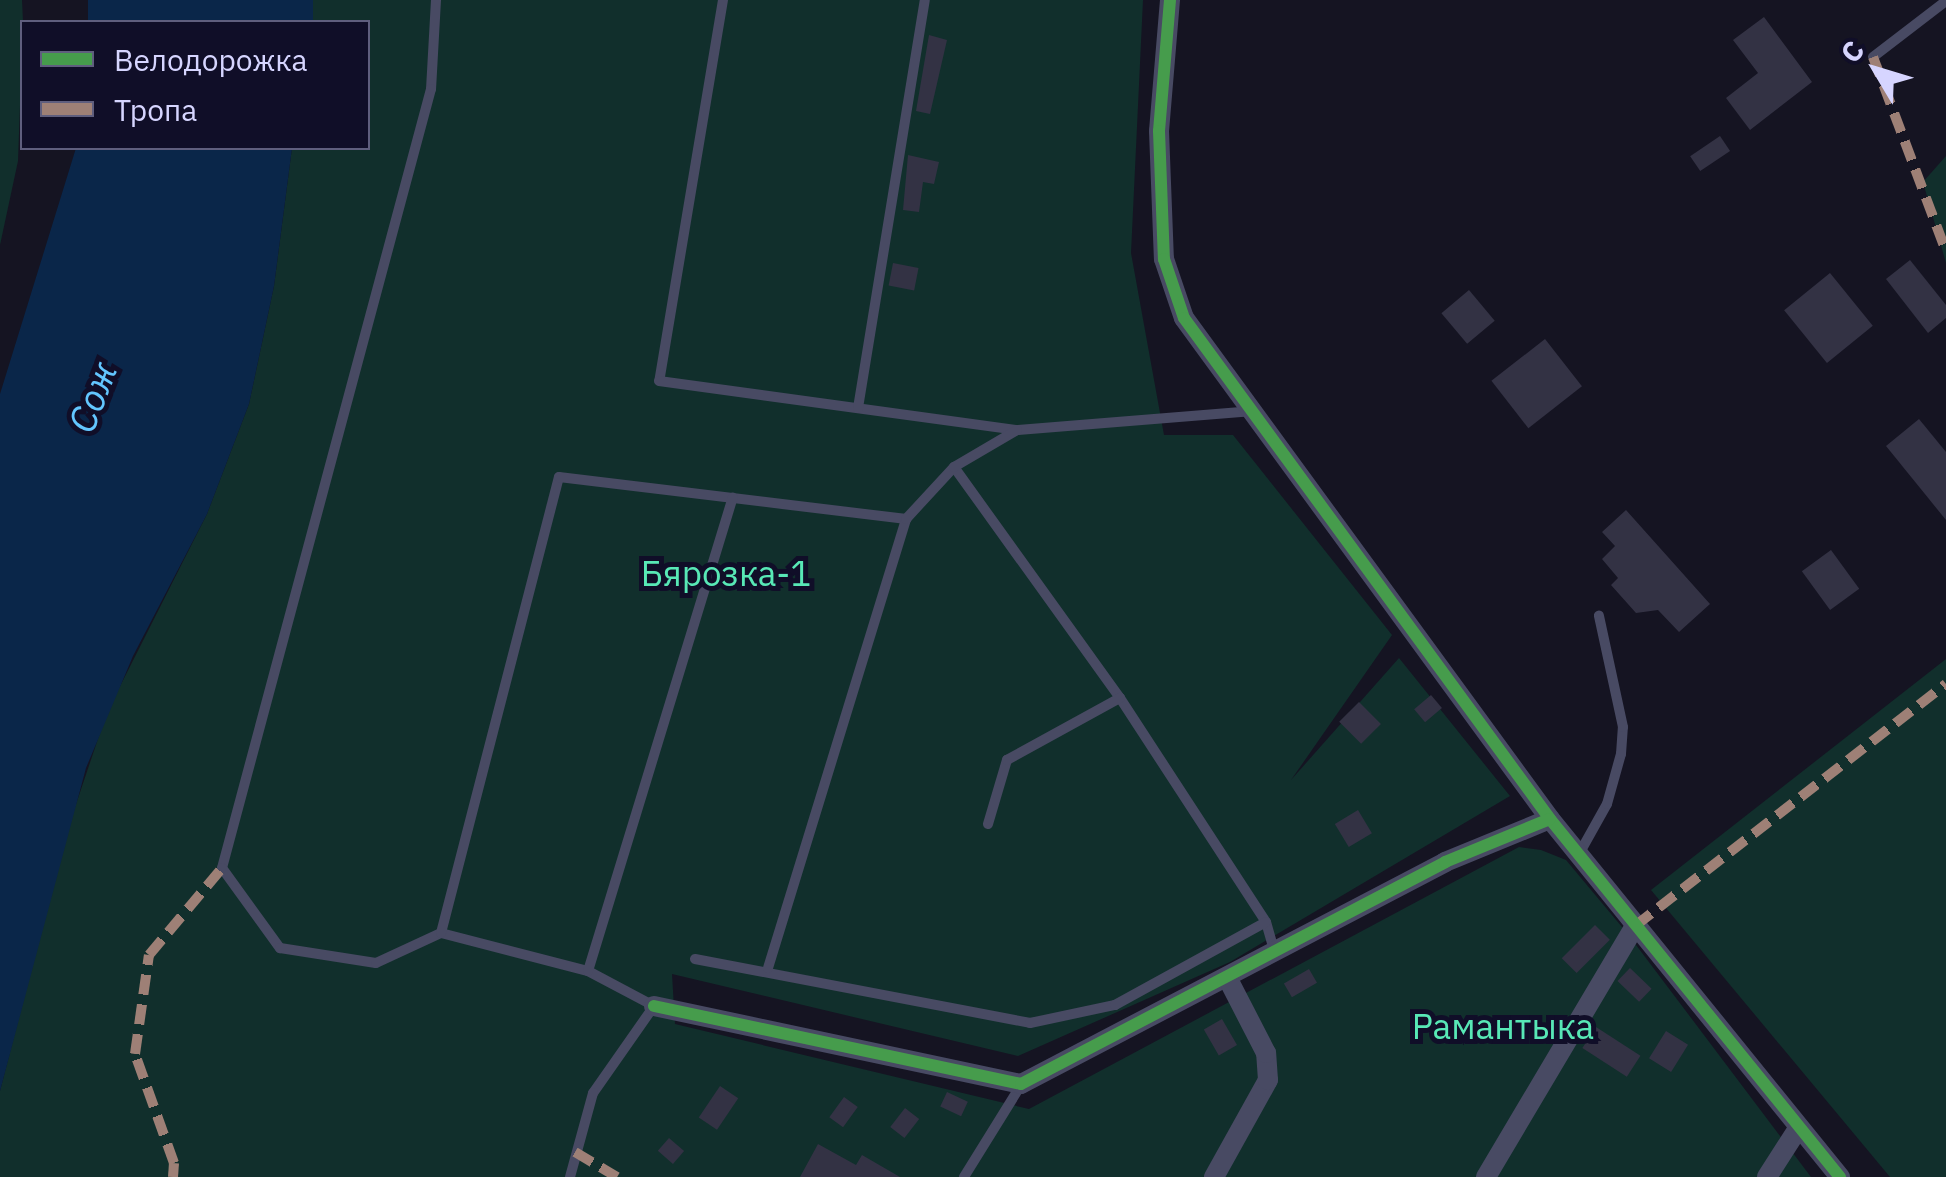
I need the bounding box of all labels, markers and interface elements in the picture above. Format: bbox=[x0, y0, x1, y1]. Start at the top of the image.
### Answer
legend bbox=[20, 20, 370, 150]
north arrow bbox=[1826, 20, 1926, 120]
text: С bbox=[1832, 33, 1872, 70]
text: Велодорожка bbox=[114, 40, 308, 79]
text: Тропа bbox=[114, 90, 197, 129]
water label: Сож bbox=[58, 355, 126, 439]
park label: Бярозка-1 bbox=[641, 552, 811, 594]
park label: Рамантыка bbox=[1412, 1005, 1594, 1047]

